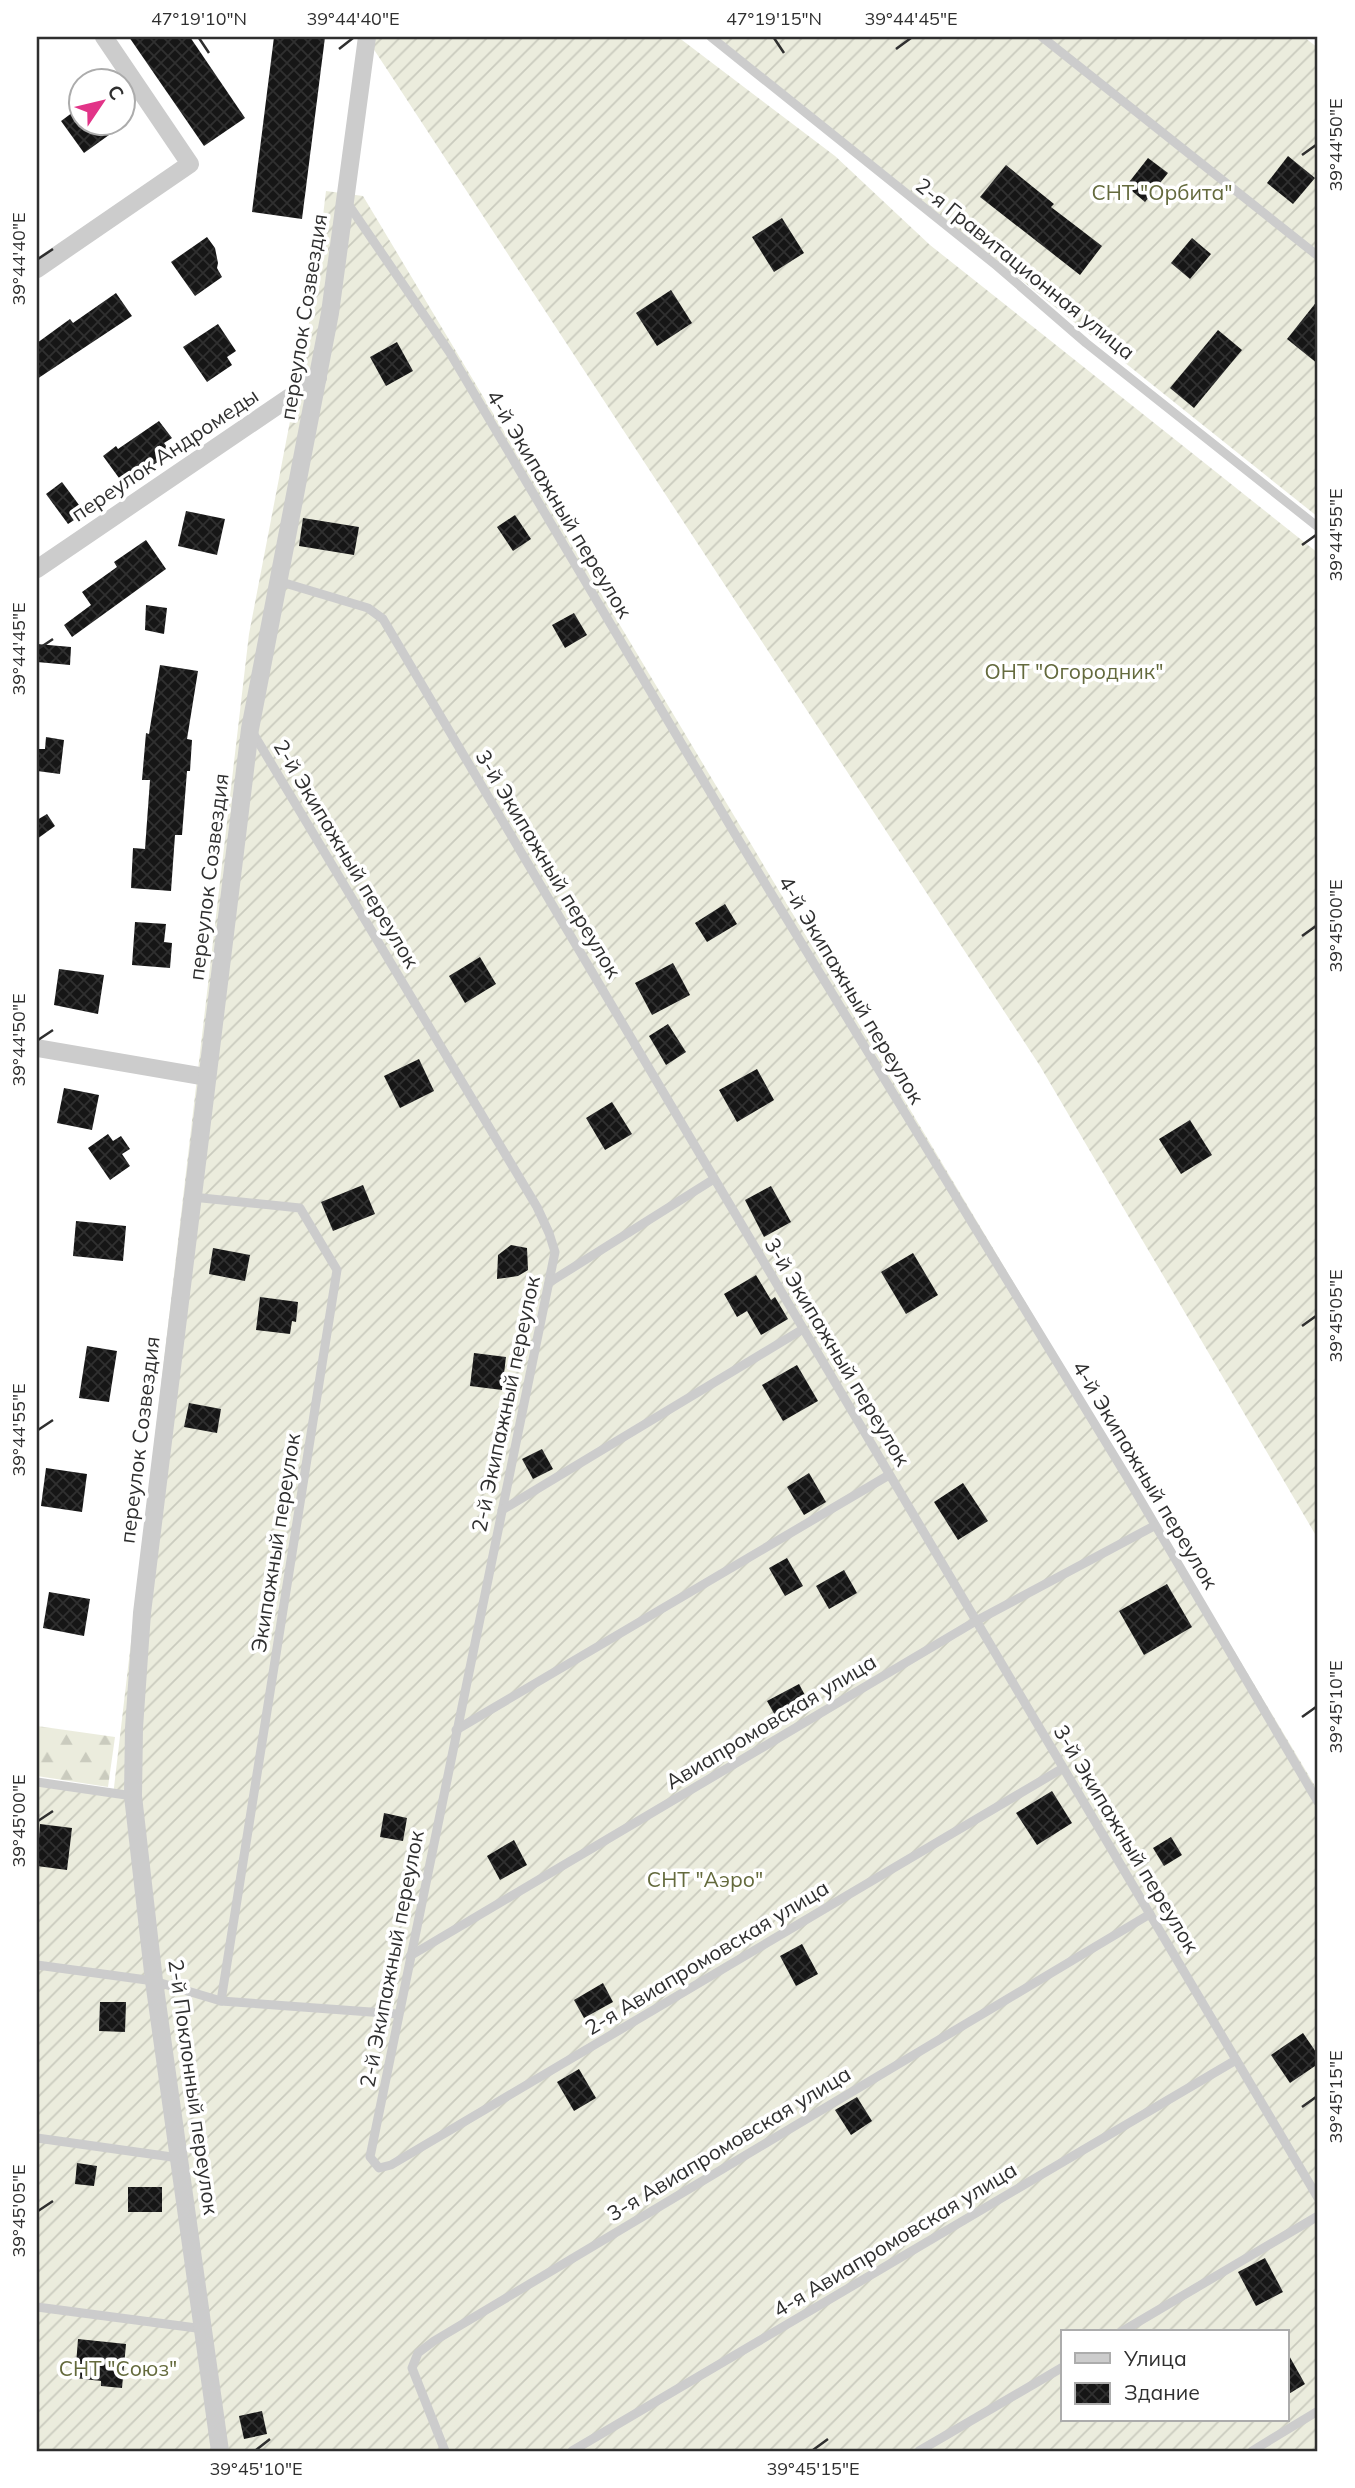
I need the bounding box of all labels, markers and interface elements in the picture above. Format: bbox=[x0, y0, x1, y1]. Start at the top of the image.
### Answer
text: 47°19'10"N bbox=[151, 7, 247, 30]
text: 39°44'40"E bbox=[306, 7, 400, 30]
text: 47°19'15"N bbox=[726, 7, 822, 30]
text: 39°44'45"E bbox=[864, 7, 958, 30]
north arrow bbox=[66, 66, 136, 136]
text: С bbox=[102, 80, 129, 104]
text: 39°44'50"E bbox=[1324, 98, 1347, 192]
street label: 2-я Гравитационная улица bbox=[911, 172, 1140, 365]
park label: СНТ "Орбита" bbox=[1091, 179, 1233, 205]
text: 39°44'40"E bbox=[7, 212, 30, 306]
street label: переулок Созвездия bbox=[274, 212, 332, 422]
street label: переулок Андромеды bbox=[66, 382, 263, 527]
street label: 4-й Экипажный переулок bbox=[481, 385, 639, 623]
text: 39°44'55"E bbox=[1324, 488, 1347, 582]
text: 39°44'45"E bbox=[7, 602, 30, 696]
park label: ОНТ "Огородник" bbox=[985, 658, 1163, 684]
street label: 2-й Экипажный переулок bbox=[268, 735, 426, 973]
street label: 3-й Экипажный переулок bbox=[470, 745, 628, 983]
street label: переулок Созвездия bbox=[182, 772, 234, 982]
street label: 4-й Экипажный переулок bbox=[773, 871, 931, 1109]
text: 39°45'00"E bbox=[1324, 879, 1347, 973]
text: 39°44'50"E bbox=[7, 993, 30, 1087]
street label: 3-й Экипажный переулок bbox=[759, 1233, 917, 1471]
text: 39°45'05"E bbox=[1324, 1269, 1347, 1363]
street label: 2-й Экипажный переулок bbox=[465, 1273, 545, 1534]
street label: переулок Созвездия bbox=[113, 1335, 165, 1545]
street label: 4-й Экипажный переулок bbox=[1067, 1356, 1225, 1594]
text: 39°44'55"E bbox=[7, 1383, 30, 1477]
street label: Экипажный переулок bbox=[245, 1431, 305, 1654]
street label: Авиапромовская улица bbox=[661, 1648, 880, 1794]
text: 39°45'10"E bbox=[1324, 1660, 1347, 1754]
street label: 3-й Экипажный переулок bbox=[1048, 1720, 1206, 1958]
text: 39°45'00"E bbox=[7, 1774, 30, 1868]
street label: 2-й Экипажный переулок bbox=[353, 1827, 429, 2090]
park label: СНТ "Аэро" bbox=[647, 1866, 763, 1892]
street label: 2-я Авиапромовская улица bbox=[580, 1874, 833, 2040]
street label: 2-й Поклонный переулок bbox=[163, 1958, 225, 2217]
text: 39°45'15"E bbox=[1324, 2050, 1347, 2144]
street label: 3-я Авиапромовская улица bbox=[602, 2060, 855, 2226]
street label: 4-я Авиапромовская улица bbox=[768, 2156, 1021, 2322]
text: 39°45'05"E bbox=[7, 2164, 30, 2258]
legend bbox=[1061, 2330, 1288, 2422]
text: Улица bbox=[1123, 2345, 1187, 2371]
park label: СНТ "Союз" bbox=[59, 2355, 177, 2381]
text: Здание bbox=[1124, 2379, 1200, 2405]
text: 39°45'10"E bbox=[209, 2457, 303, 2480]
text: 39°45'15"E bbox=[766, 2457, 860, 2480]

